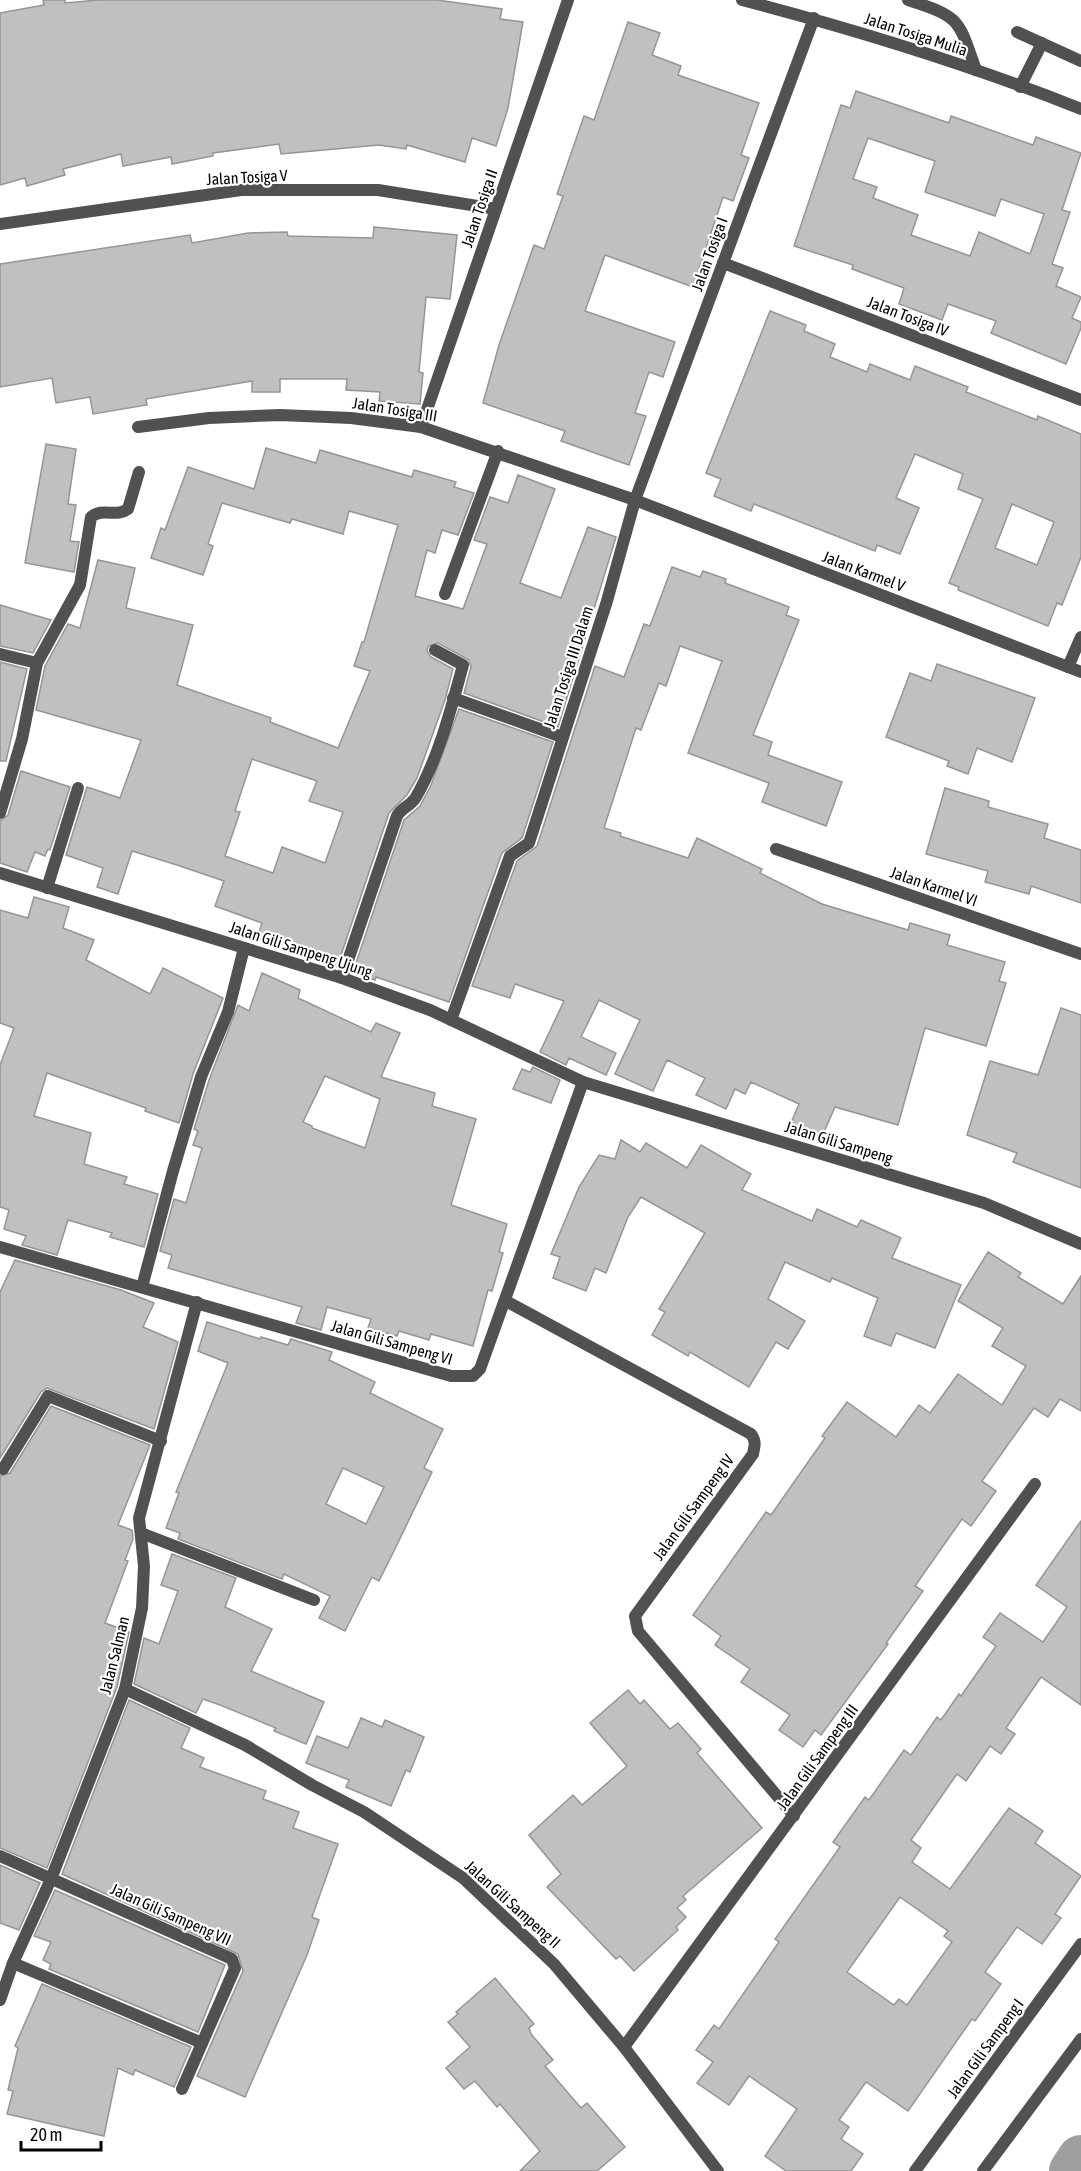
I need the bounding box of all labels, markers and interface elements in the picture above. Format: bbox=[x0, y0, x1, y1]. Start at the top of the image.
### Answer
street label: Jalan Tosiga Mulia bbox=[862, 9, 970, 60]
street label: Jalan Tosiga V bbox=[206, 166, 288, 189]
street label: Jalan Tosiga II bbox=[457, 167, 502, 250]
street label: Jalan Tosiga I bbox=[687, 215, 732, 294]
street label: Jalan Tosiga IV bbox=[865, 292, 951, 341]
street label: Jalan Tosiga III bbox=[351, 393, 439, 426]
street label: Jalan Karmel V bbox=[820, 547, 908, 595]
street label: Jalan Tosiga III Dalam bbox=[540, 604, 597, 731]
street label: Jalan Karmel VI bbox=[888, 863, 980, 909]
street label: Jalan Gili Sampeng Ujung bbox=[227, 917, 375, 982]
street label: Jalan Gili Sampeng bbox=[783, 1117, 895, 1168]
street label: Jalan Gili Sampeng VI bbox=[329, 1316, 455, 1369]
street label: Jalan Gili Sampeng IV bbox=[649, 1451, 738, 1564]
street label: Jalan Salman bbox=[96, 1614, 132, 1696]
street label: Jalan Gili Sampeng III bbox=[773, 1701, 862, 1814]
street label: Jalan Gili Sampeng II bbox=[461, 1856, 564, 1952]
street label: Jalan Gili Sampeng VII bbox=[108, 1879, 234, 1950]
street label: Jalan Gili Sampeng I bbox=[943, 1995, 1028, 2102]
scale bar bbox=[21, 2114, 100, 2152]
text: 20 m bbox=[30, 2124, 62, 2145]

